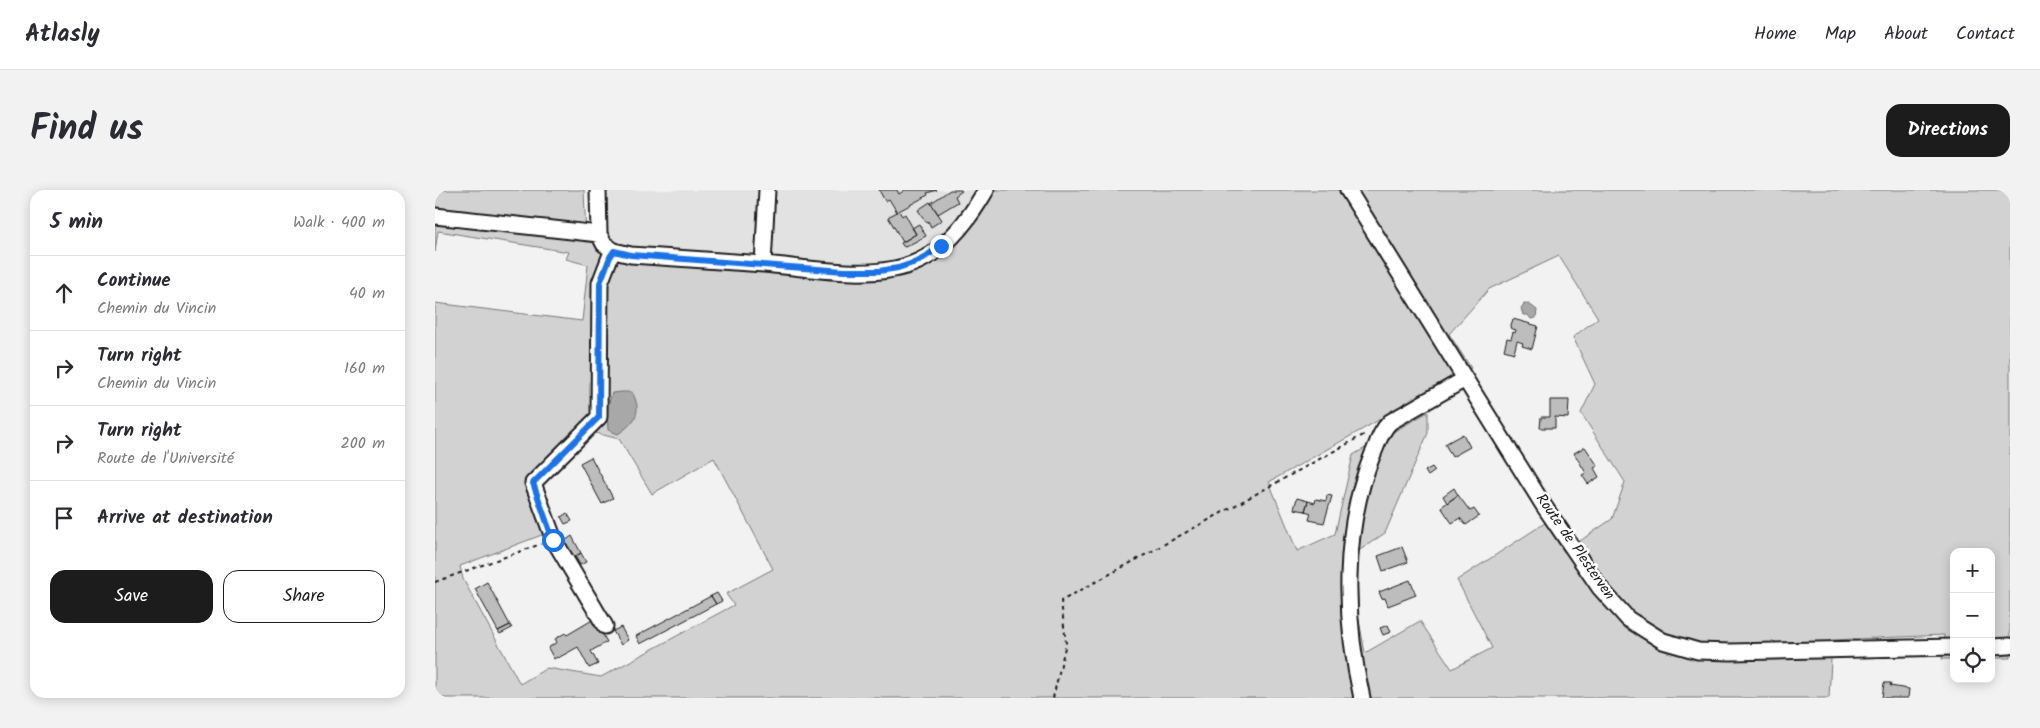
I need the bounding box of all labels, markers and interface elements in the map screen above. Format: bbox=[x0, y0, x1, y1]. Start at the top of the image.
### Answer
text: Atlasly bbox=[25, 15, 100, 54]
text: Home bbox=[1754, 20, 1797, 49]
text: Map bbox=[1825, 20, 1856, 49]
text: About bbox=[1884, 20, 1928, 49]
text: Contact bbox=[1956, 20, 2015, 49]
text: Find us bbox=[30, 102, 143, 158]
button: Directions bbox=[1886, 104, 2010, 157]
text: 5 min bbox=[50, 206, 103, 239]
text: Walk · 400 m bbox=[293, 210, 385, 235]
route end bbox=[930, 235, 953, 258]
text: Continue bbox=[97, 266, 170, 296]
icon: ahead bbox=[50, 279, 78, 307]
text: 40 m bbox=[349, 281, 385, 306]
text: Chemin du Vincin bbox=[97, 296, 216, 321]
text: Turn right bbox=[97, 341, 182, 371]
icon: right bbox=[50, 354, 78, 382]
text: 160 m bbox=[344, 356, 385, 381]
text: Chemin du Vincin bbox=[97, 371, 216, 396]
text: Turn right bbox=[97, 416, 182, 446]
icon: right bbox=[50, 429, 78, 457]
text: 200 m bbox=[341, 431, 385, 456]
text: Route de l'Université bbox=[97, 446, 234, 471]
street label: Route de Plesterven bbox=[1529, 489, 1621, 605]
text: Arrive at destination bbox=[97, 503, 273, 533]
icon: arrive bbox=[50, 504, 78, 532]
route start bbox=[542, 529, 565, 552]
map controls bbox=[1950, 548, 1995, 683]
button: + bbox=[1950, 548, 1995, 593]
button: Save bbox=[50, 570, 213, 623]
button: Share bbox=[223, 570, 385, 623]
button: − bbox=[1950, 593, 1995, 638]
button: locate bbox=[1950, 638, 1995, 683]

